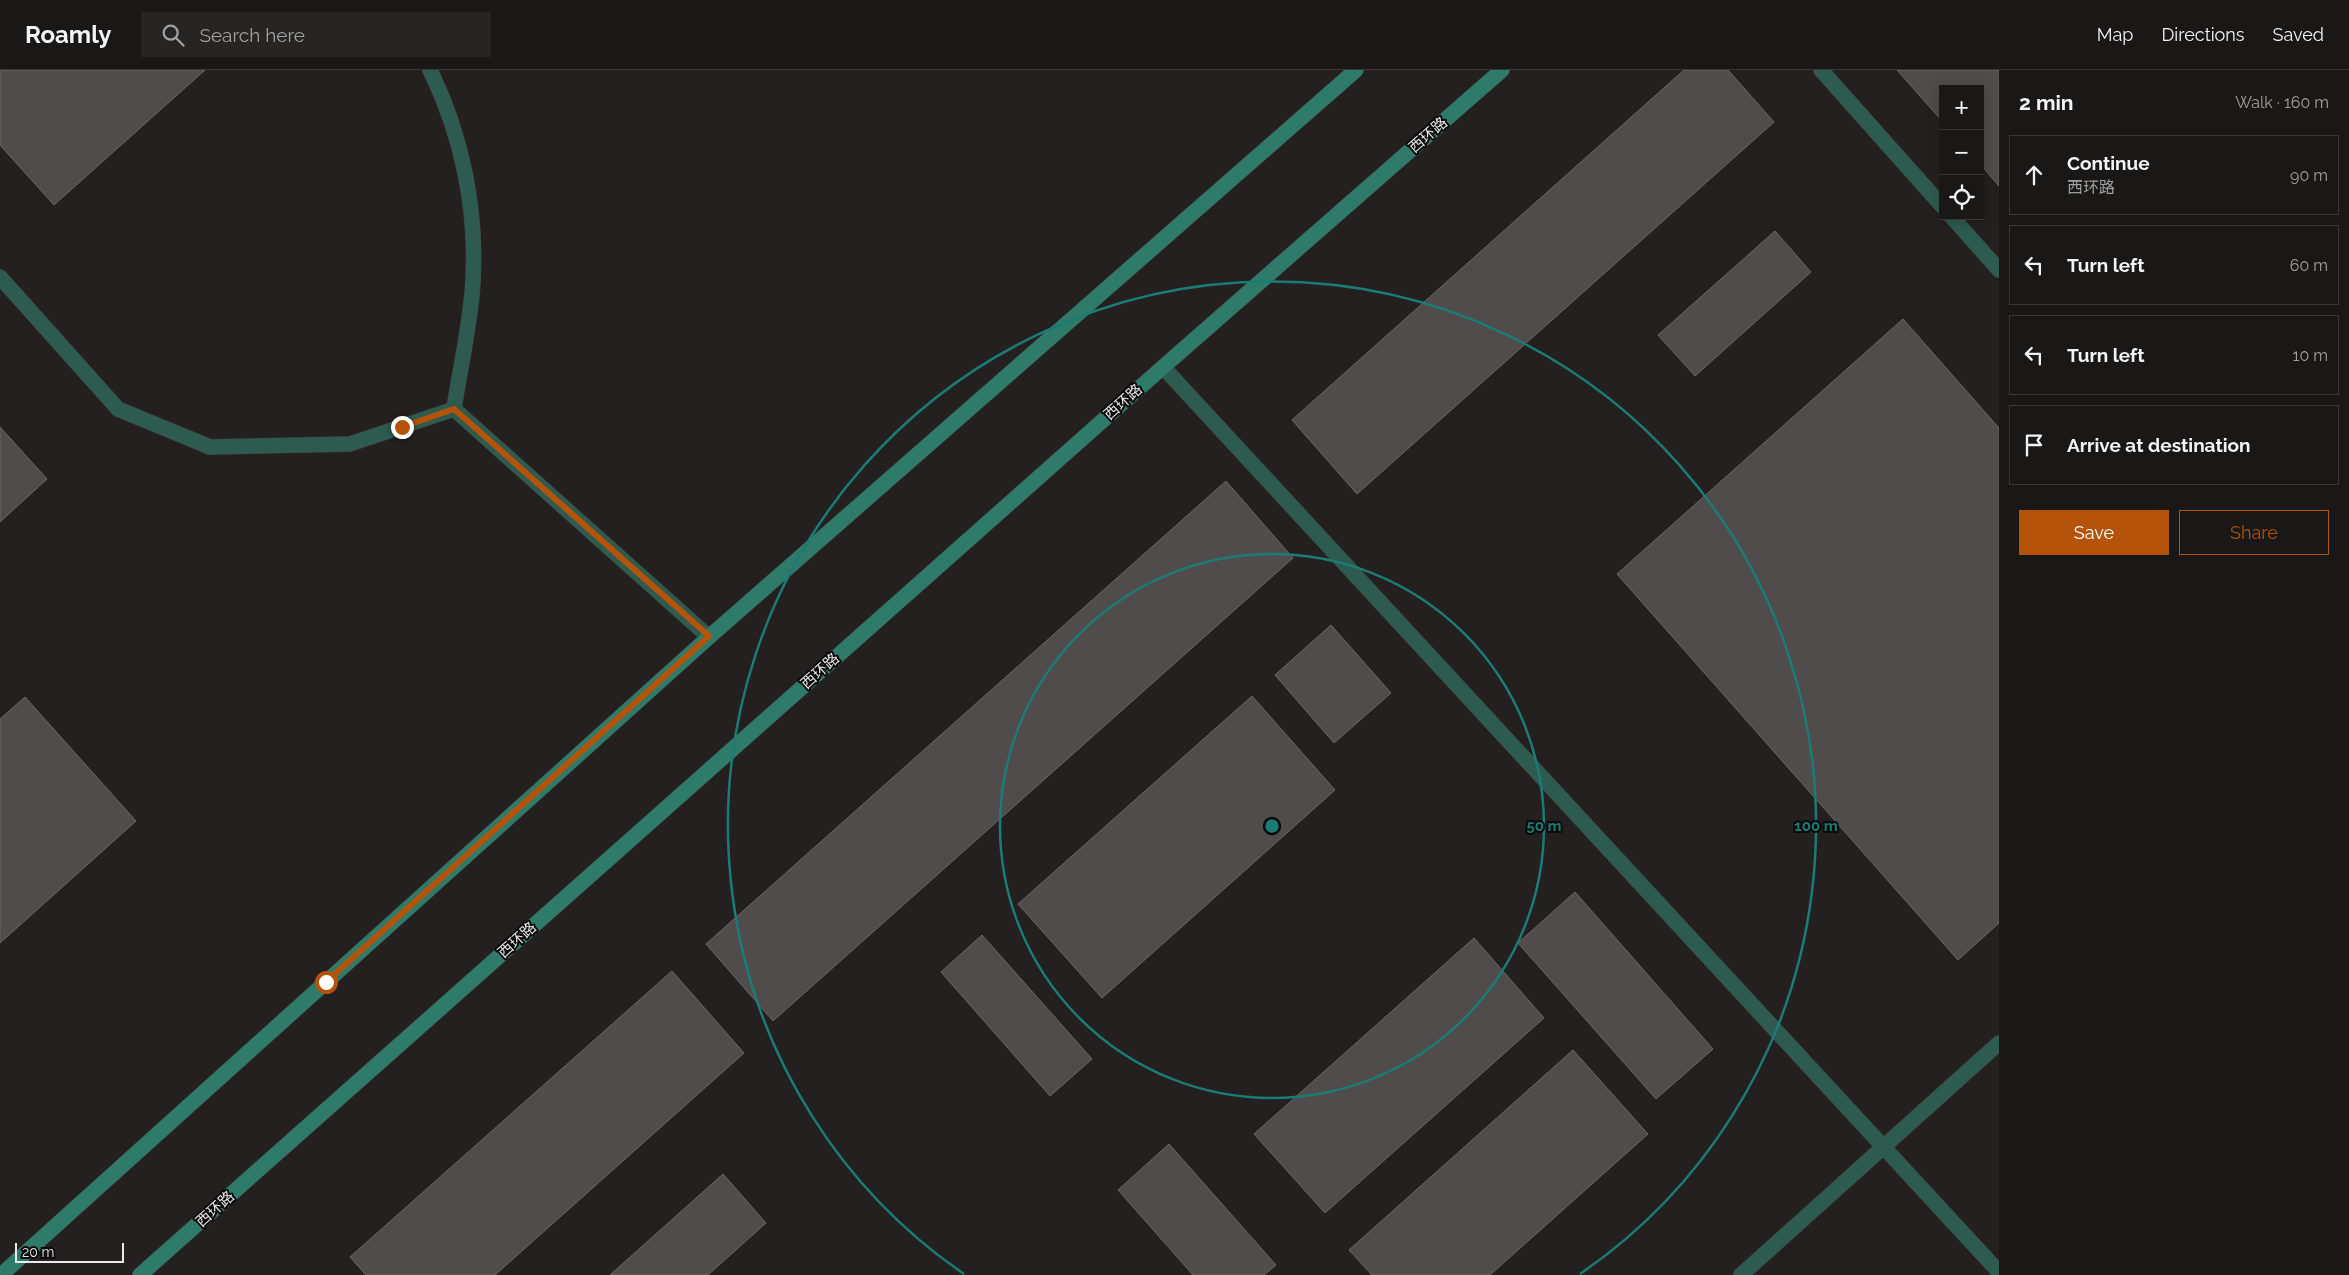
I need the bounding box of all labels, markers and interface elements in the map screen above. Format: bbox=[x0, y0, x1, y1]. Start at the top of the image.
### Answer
search box bbox=[141, 12, 491, 57]
text: Roamly bbox=[25, 20, 111, 49]
icon: search bbox=[159, 21, 187, 49]
text: Search here bbox=[199, 24, 305, 46]
text: Map bbox=[2097, 24, 2133, 45]
text: Directions bbox=[2161, 24, 2245, 45]
text: Saved bbox=[2273, 24, 2324, 45]
map controls bbox=[1939, 85, 1984, 220]
button: + bbox=[1939, 85, 1984, 130]
text: 2 min bbox=[2019, 90, 2073, 115]
text: Walk · 160 m bbox=[2235, 93, 2329, 112]
street label: 西环路 bbox=[1405, 113, 1451, 157]
button: − bbox=[1939, 130, 1984, 175]
text: Continue bbox=[2067, 152, 2150, 174]
icon: ahead bbox=[2020, 161, 2048, 189]
text: 90 m bbox=[2290, 166, 2328, 185]
button: locate bbox=[1939, 175, 1984, 220]
text: 西环路 bbox=[2067, 178, 2115, 197]
icon: left bbox=[2020, 251, 2048, 279]
text: Turn left bbox=[2067, 254, 2144, 276]
text: 60 m bbox=[2290, 256, 2328, 275]
icon: left bbox=[2020, 341, 2048, 369]
text: Turn left bbox=[2067, 344, 2144, 366]
text: 10 m bbox=[2293, 346, 2328, 365]
street label: 西环路 bbox=[1100, 380, 1146, 424]
route end bbox=[391, 416, 414, 439]
icon: arrive bbox=[2020, 431, 2048, 459]
text: Arrive at destination bbox=[2067, 434, 2251, 456]
button: Save bbox=[2019, 510, 2169, 555]
button: Share bbox=[2179, 510, 2329, 555]
street label: 西环路 bbox=[797, 649, 843, 693]
centre of rings bbox=[1263, 817, 1281, 835]
text: 50 m bbox=[1526, 817, 1562, 835]
text: 100 m bbox=[1794, 817, 1838, 835]
street label: 西环路 bbox=[494, 918, 540, 962]
route start bbox=[315, 971, 338, 994]
street label: 西环路 bbox=[192, 1187, 238, 1231]
scale bar bbox=[15, 1240, 124, 1263]
text: 20 m bbox=[22, 1244, 54, 1260]

